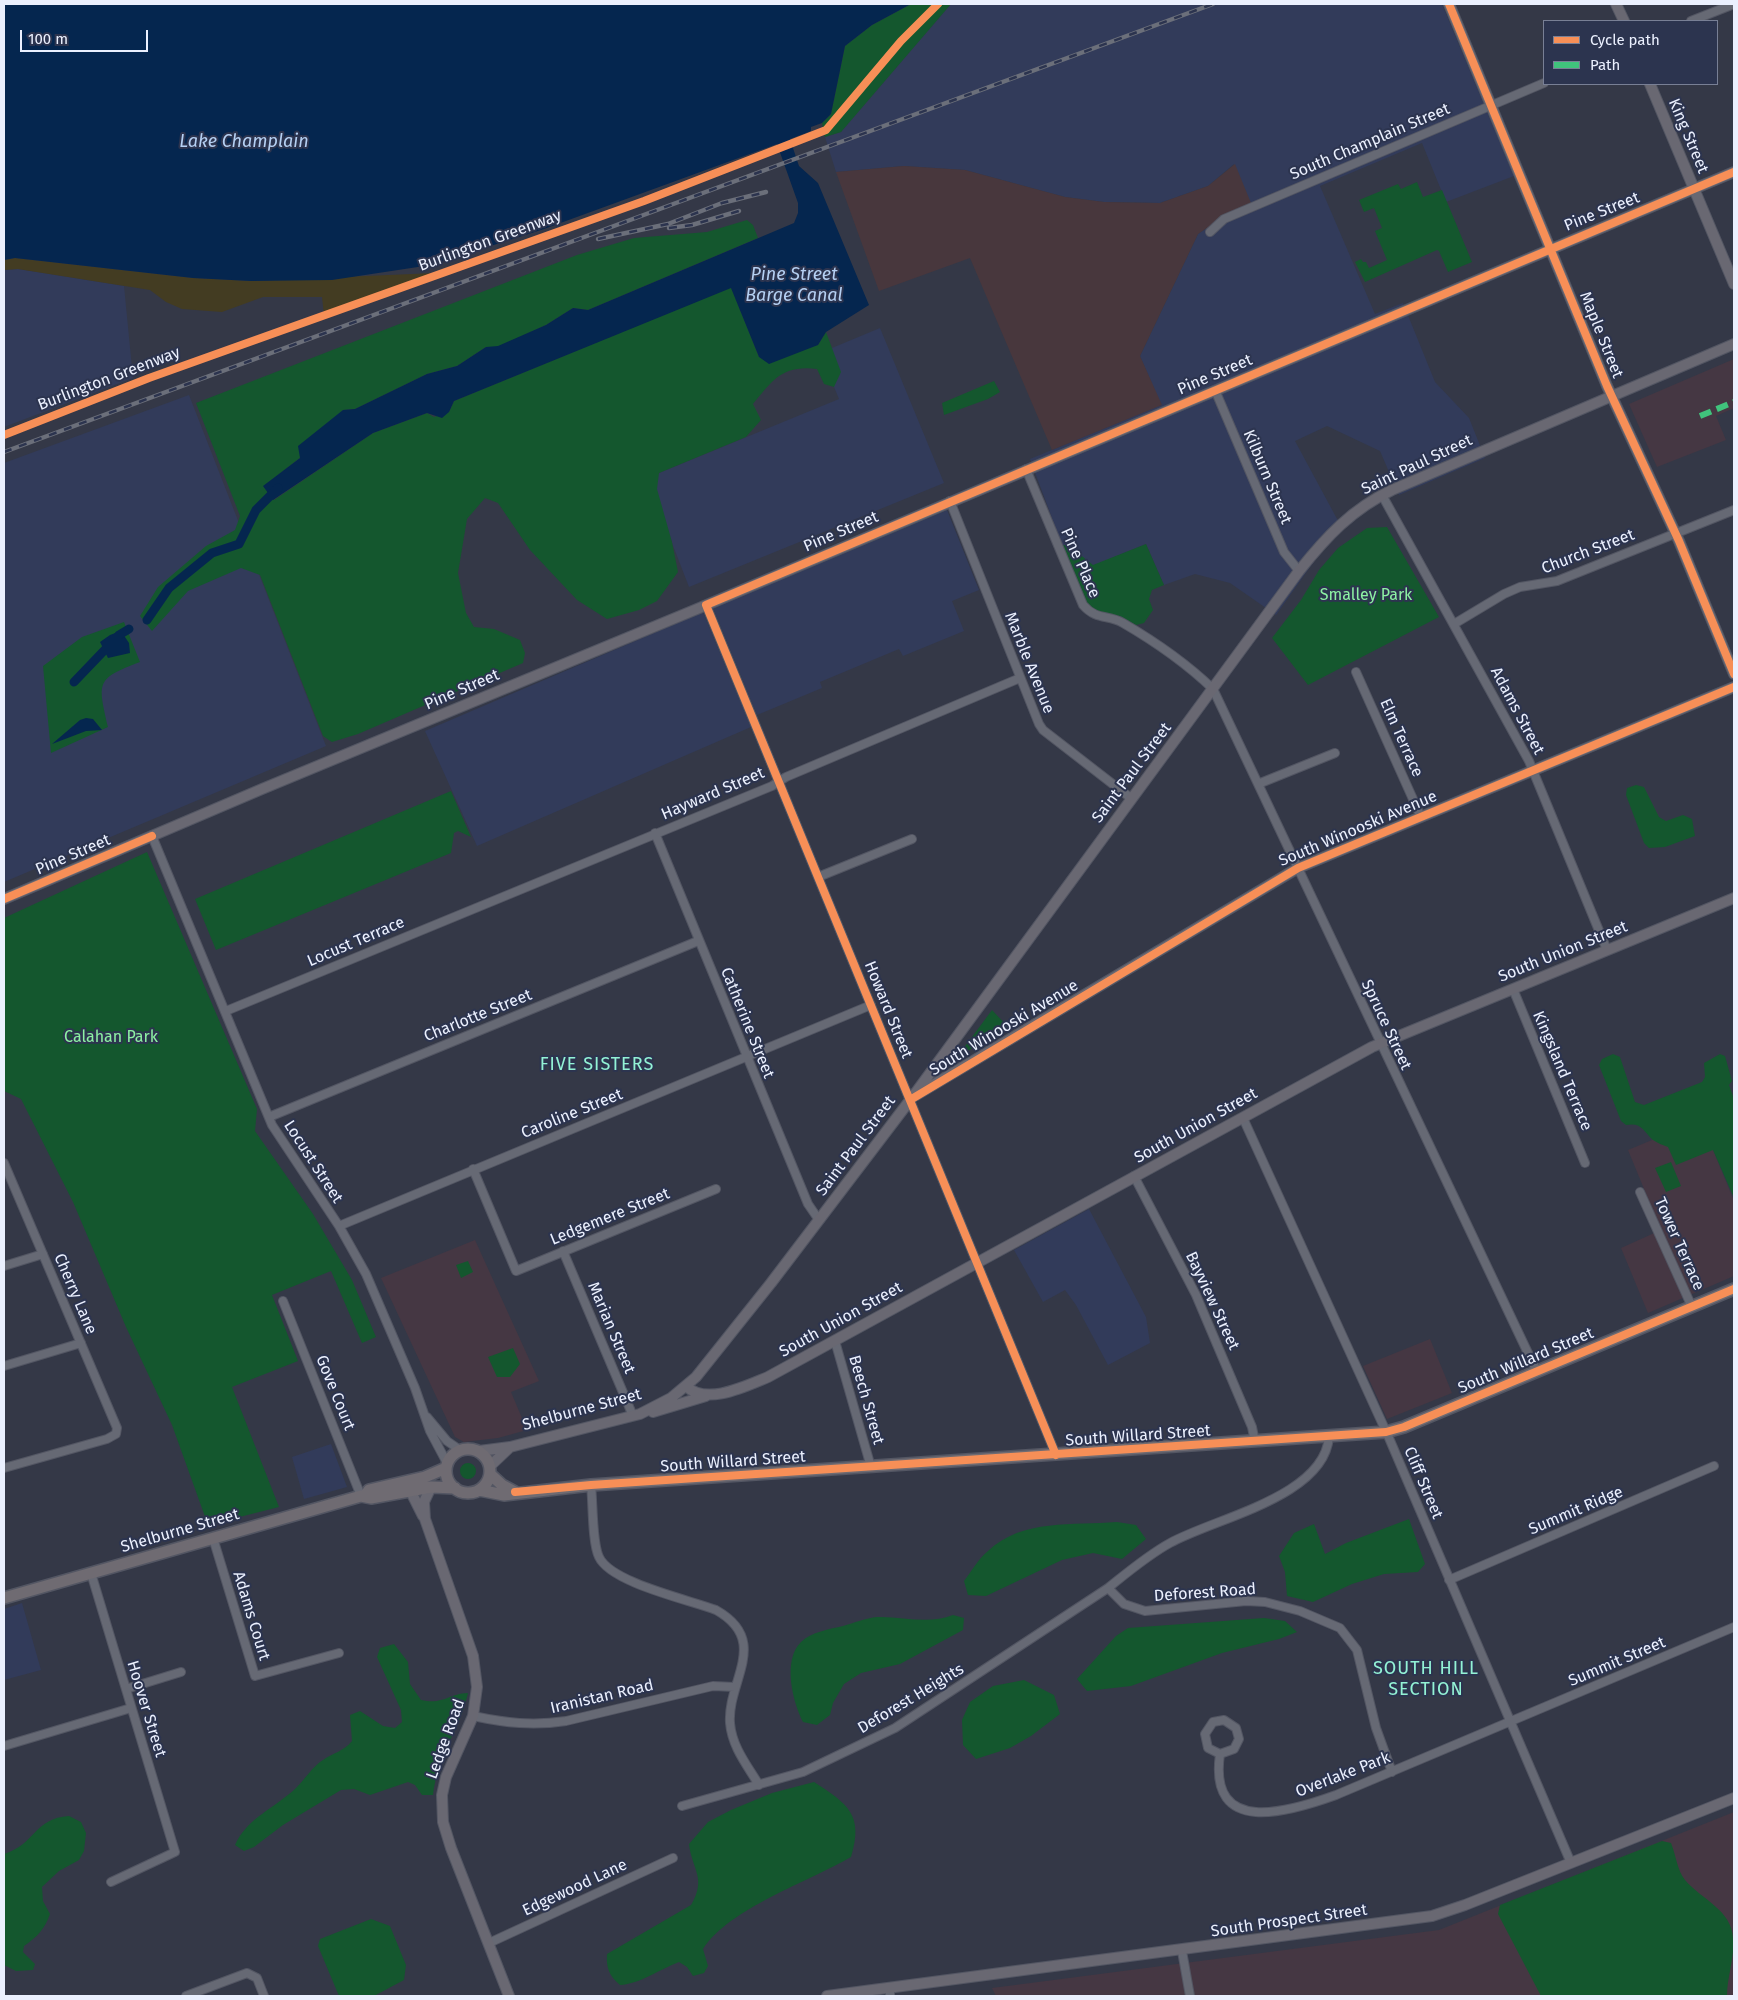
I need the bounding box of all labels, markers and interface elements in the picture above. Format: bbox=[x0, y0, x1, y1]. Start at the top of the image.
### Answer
scale bar bbox=[22, 20, 150, 52]
legend bbox=[1543, 20, 1718, 85]
text: 100 m bbox=[28, 30, 68, 48]
text: Cycle path bbox=[1590, 31, 1660, 49]
text: Path bbox=[1590, 56, 1620, 74]
street label: King Street bbox=[1664, 96, 1712, 176]
street label: South Champlain Street bbox=[1287, 100, 1453, 184]
water label: Lake Champlain bbox=[179, 131, 309, 153]
street label: Pine Street bbox=[1562, 188, 1642, 236]
street label: Burlington Greenway bbox=[416, 206, 564, 276]
water label: Pine Street Barge Canal bbox=[745, 264, 843, 306]
street label: Maple Street bbox=[1575, 289, 1627, 381]
street label: Burlington Greenway bbox=[35, 343, 183, 415]
street label: Pine Street bbox=[1175, 351, 1255, 399]
street label: Kilburn Street bbox=[1239, 427, 1295, 527]
street label: Saint Paul Street bbox=[1359, 431, 1475, 499]
street label: Pine Street bbox=[801, 508, 881, 556]
street label: Pine Place bbox=[1056, 525, 1104, 601]
street label: Church Street bbox=[1539, 526, 1637, 578]
park label: Smalley Park bbox=[1320, 586, 1412, 606]
street label: Marble Avenue bbox=[1000, 610, 1058, 716]
street label: Adams Street bbox=[1486, 664, 1548, 758]
street label: Pine Street bbox=[422, 666, 502, 714]
street label: Elm Terrace bbox=[1375, 696, 1427, 780]
street label: Saint Paul Street bbox=[1088, 719, 1176, 827]
street label: Hayward Street bbox=[659, 764, 767, 824]
street label: South Winooski Avenue bbox=[1276, 787, 1440, 871]
street label: Pine Street bbox=[33, 831, 113, 879]
street label: Locust Terrace bbox=[304, 913, 408, 971]
street label: South Union Street bbox=[1496, 917, 1630, 987]
street label: Howard Street bbox=[860, 959, 916, 1061]
street label: Catherine Street bbox=[716, 965, 778, 1081]
street label: South Winooski Avenue bbox=[926, 976, 1082, 1080]
street label: Spruce Street bbox=[1357, 977, 1415, 1073]
street label: Charlotte Street bbox=[421, 986, 535, 1046]
street label: Kingsland Terrace bbox=[1528, 1008, 1596, 1134]
park label: Calahan Park bbox=[64, 1028, 158, 1048]
district label: FIVE SISTERS bbox=[538, 1054, 656, 1076]
street label: South Union Street bbox=[1131, 1084, 1261, 1168]
street label: Caroline Street bbox=[519, 1085, 625, 1143]
street label: Saint Paul Street bbox=[812, 1092, 900, 1200]
street label: Locust Street bbox=[279, 1117, 347, 1207]
street label: Ledgemere Street bbox=[547, 1184, 673, 1250]
street label: Tower Terrace bbox=[1650, 1194, 1708, 1294]
street label: Bayview Street bbox=[1181, 1249, 1243, 1353]
street label: Cherry Lane bbox=[49, 1251, 101, 1337]
street label: South Union Street bbox=[776, 1278, 906, 1362]
street label: Marian Street bbox=[583, 1279, 639, 1377]
street label: South Willard Street bbox=[1455, 1324, 1597, 1398]
street label: Gove Court bbox=[311, 1353, 359, 1433]
street label: Beech Street bbox=[844, 1353, 888, 1447]
street label: Shelburne Street bbox=[520, 1385, 644, 1435]
street label: South Willard Street bbox=[1065, 1421, 1211, 1451]
street label: Cliff Street bbox=[1399, 1444, 1447, 1522]
street label: South Willard Street bbox=[660, 1447, 806, 1477]
street label: Summit Ridge bbox=[1526, 1483, 1626, 1539]
street label: Shelburne Street bbox=[119, 1505, 241, 1557]
street label: Adams Court bbox=[228, 1569, 274, 1663]
street label: Deforest Road bbox=[1153, 1580, 1257, 1606]
street label: Summit Street bbox=[1566, 1633, 1668, 1691]
street label: Hoover Street bbox=[122, 1658, 170, 1760]
district label: SOUTH HILL SECTION bbox=[1372, 1658, 1480, 1700]
street label: Deforest Heights bbox=[854, 1660, 968, 1738]
street label: Iranistan Road bbox=[549, 1676, 655, 1718]
street label: Ledge Road bbox=[423, 1696, 469, 1782]
street label: Overlake Park bbox=[1293, 1748, 1393, 1802]
street label: Edgewood Lane bbox=[520, 1855, 630, 1921]
street label: South Prospect Street bbox=[1210, 1901, 1368, 1941]

